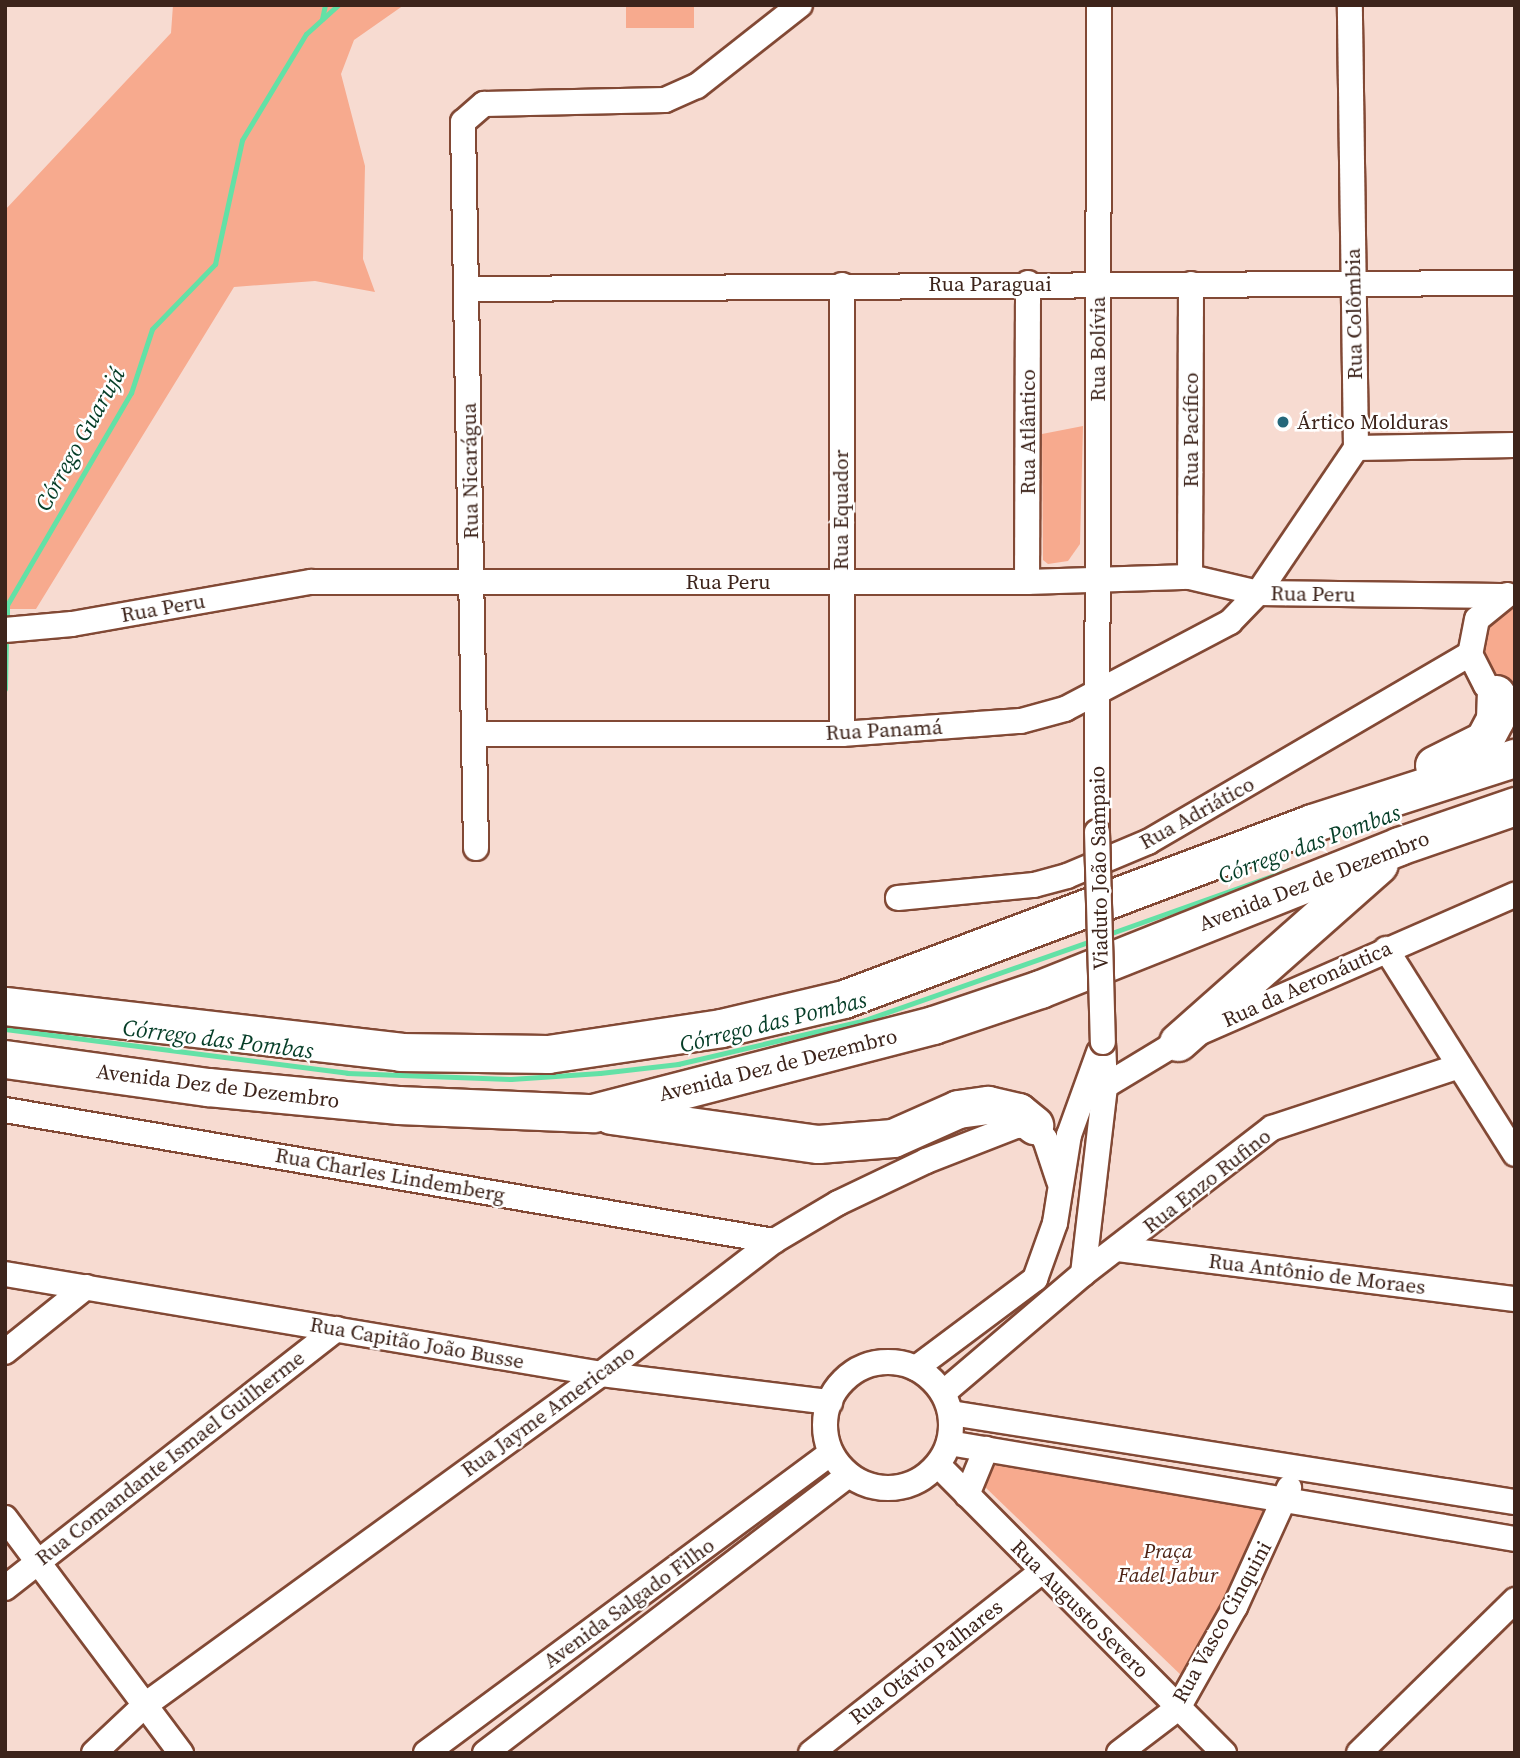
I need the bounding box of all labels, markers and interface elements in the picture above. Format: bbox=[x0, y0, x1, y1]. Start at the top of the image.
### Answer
street label: Rua Colômbia bbox=[1340, 248, 1368, 380]
street label: Rua Paraguai bbox=[928, 271, 1052, 297]
street label: Rua Bolívia bbox=[1085, 296, 1111, 402]
water label: Córrego Guarujá bbox=[29, 362, 131, 516]
street label: Rua Atlântico bbox=[1015, 369, 1041, 495]
street label: Rua Pacífico bbox=[1178, 372, 1204, 488]
street label: Rua Nicarágua bbox=[456, 402, 484, 540]
place label: Ártico Molduras bbox=[1297, 409, 1448, 435]
marker: Ártico Molduras bbox=[1275, 414, 1291, 430]
street label: Rua Equador bbox=[828, 450, 854, 570]
street label: Rua Peru bbox=[685, 569, 771, 595]
street label: Rua Peru bbox=[1270, 581, 1356, 607]
street label: Rua Peru bbox=[119, 588, 207, 628]
street label: Rua Panamá bbox=[825, 714, 943, 746]
street label: Viaduto João Sampaio bbox=[1085, 766, 1113, 970]
street label: Rua Adriático bbox=[1135, 771, 1259, 855]
water label: Córrego das Pombas bbox=[1214, 798, 1404, 890]
street label: Avenida Dez de Dezembro bbox=[1195, 825, 1433, 937]
street label: Rua da Aeronáutica bbox=[1218, 935, 1396, 1033]
water label: Córrego das Pombas bbox=[677, 985, 869, 1059]
water label: Córrego das Pombas bbox=[121, 1014, 315, 1064]
street label: Avenida Dez de Dezembro bbox=[656, 1023, 900, 1107]
street label: Avenida Dez de Dezembro bbox=[95, 1059, 341, 1113]
street label: Rua Enzo Rufino bbox=[1138, 1123, 1276, 1239]
street label: Rua Charles Lindemberg bbox=[273, 1142, 507, 1208]
street label: Rua Antônio de Moraes bbox=[1207, 1248, 1427, 1300]
street label: Rua Capitão João Busse bbox=[308, 1312, 526, 1374]
street label: Rua Jayme Americano bbox=[456, 1340, 640, 1482]
street label: Rua Comandante Ismael Guilherme bbox=[31, 1345, 309, 1571]
street label: Avenida Salgado Filho bbox=[539, 1532, 719, 1674]
street label: Rua Augusto Severo bbox=[1006, 1535, 1154, 1683]
street label: Rua Vasco Cinquini bbox=[1167, 1536, 1277, 1708]
park label: Praça Fadel Jabur bbox=[1118, 1538, 1218, 1588]
street label: Rua Otávio Palhares bbox=[844, 1594, 1008, 1730]

